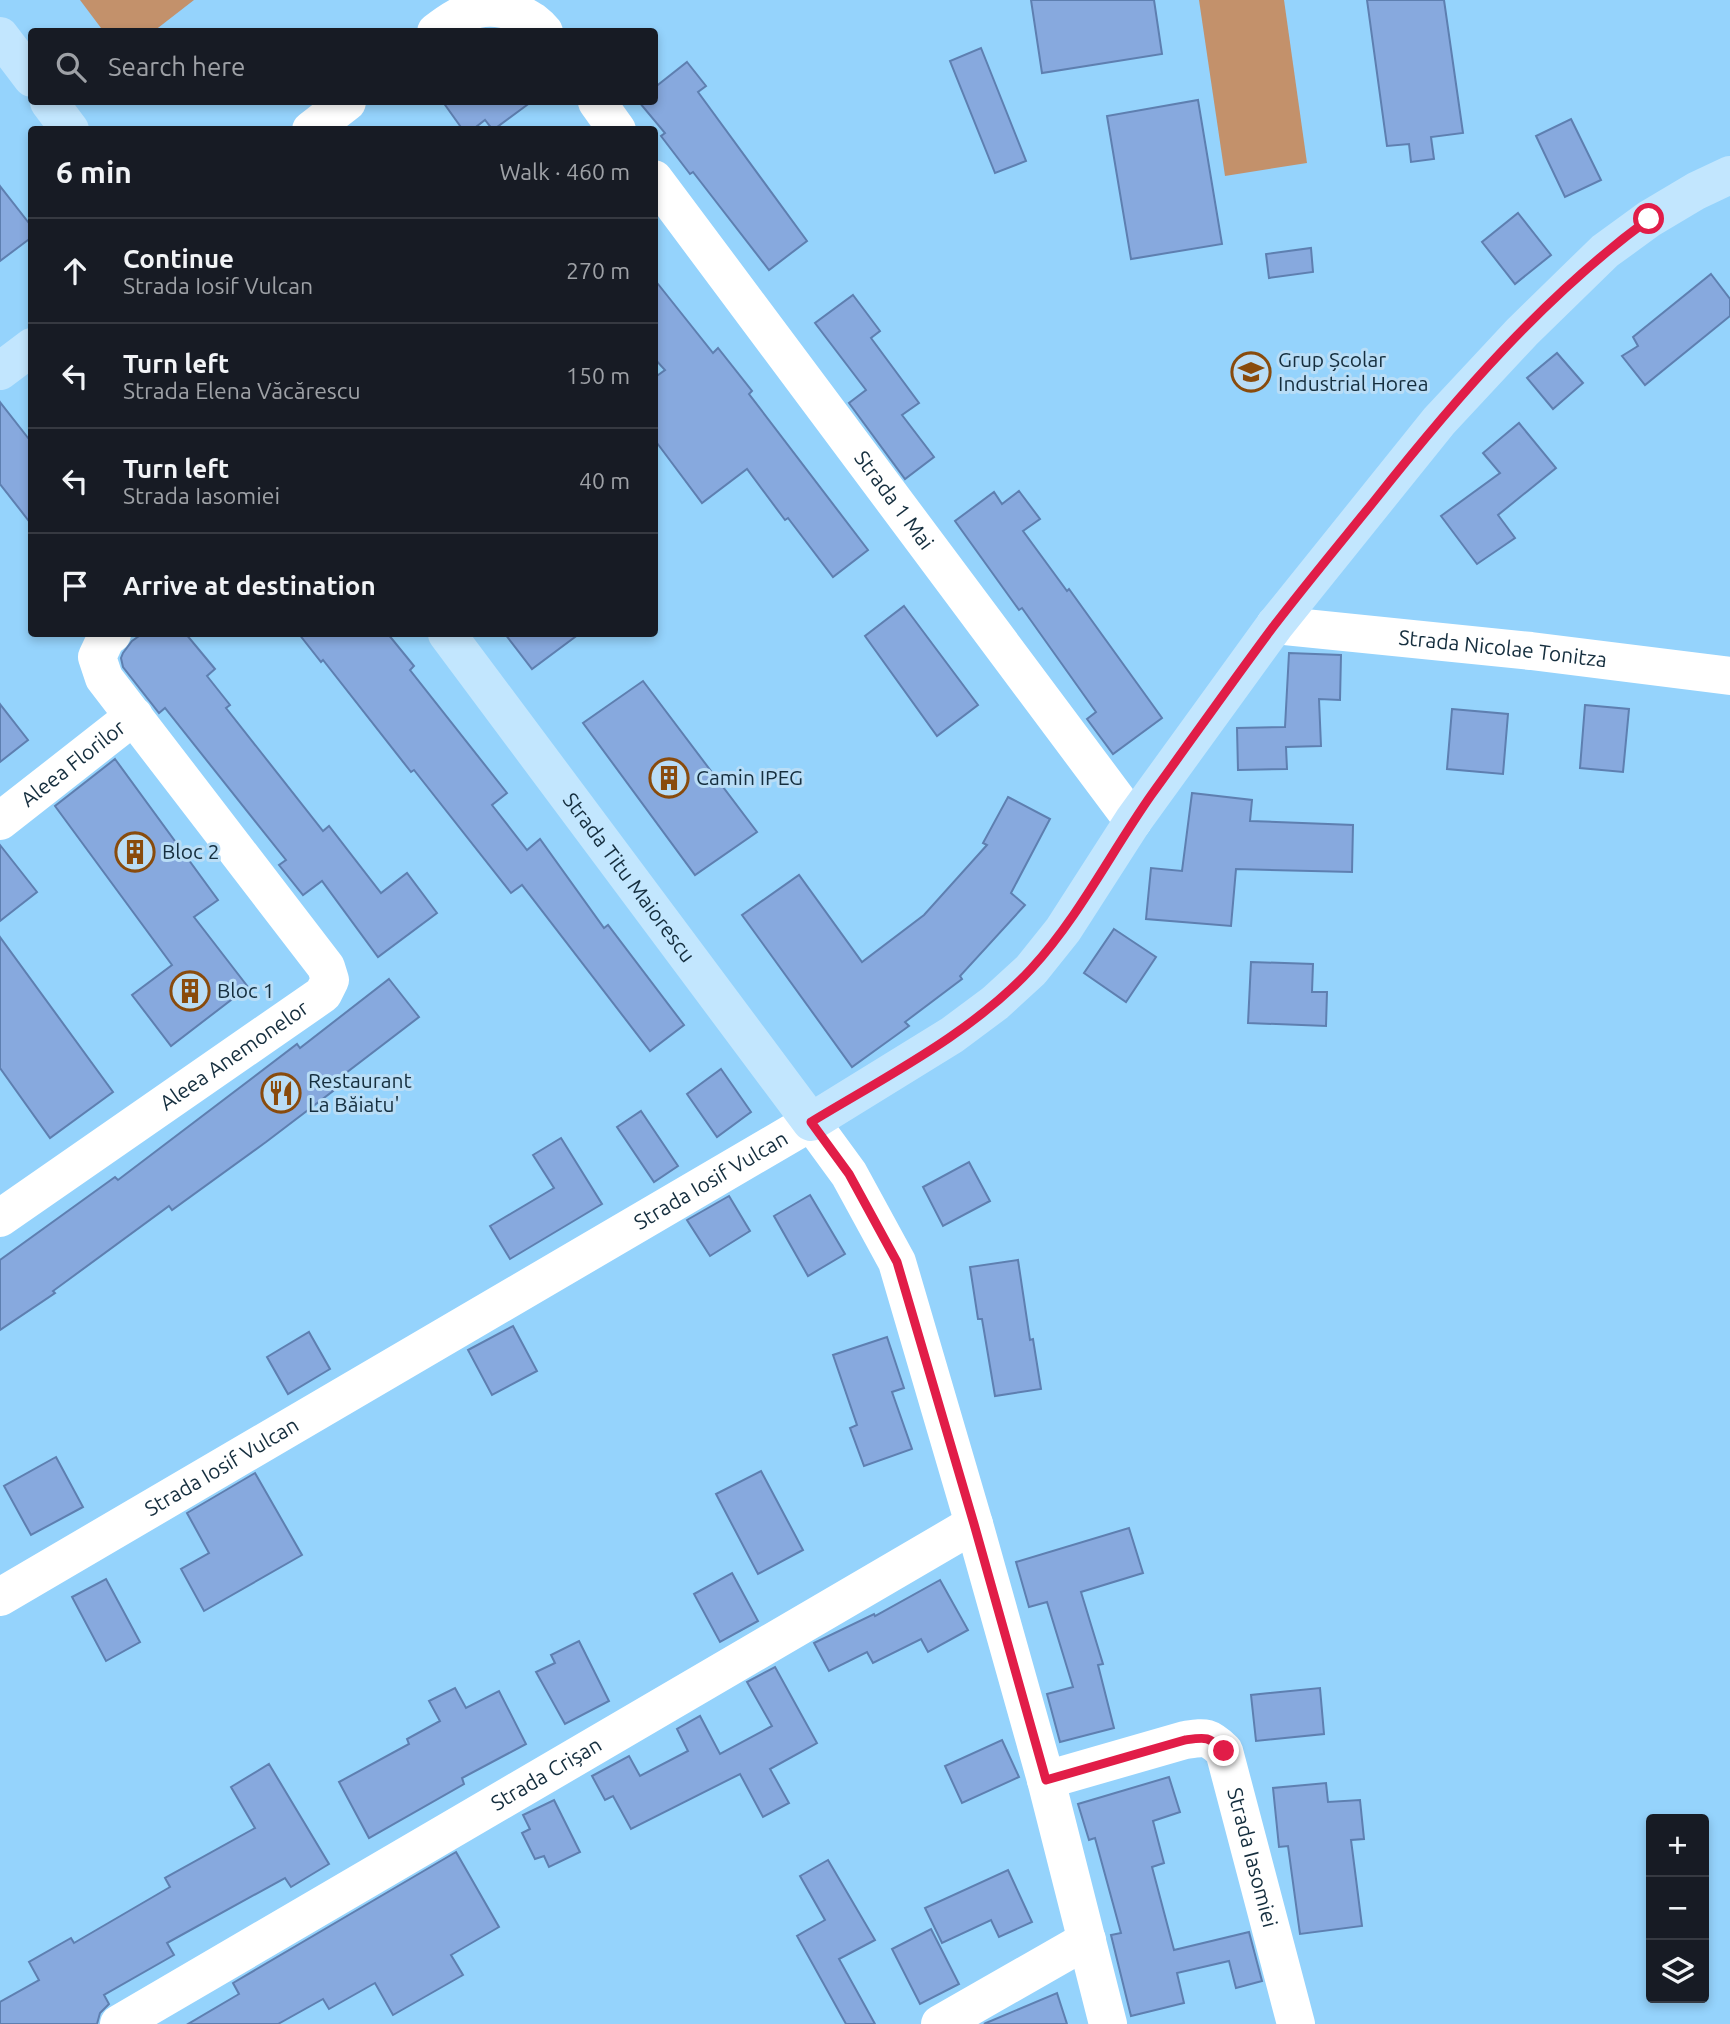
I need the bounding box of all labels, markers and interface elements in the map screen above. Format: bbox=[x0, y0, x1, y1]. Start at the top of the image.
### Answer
search box bbox=[28, 28, 658, 105]
icon: search bbox=[52, 48, 90, 86]
text: Search here bbox=[108, 52, 245, 81]
text: 6 min bbox=[56, 155, 132, 189]
text: Walk · 460 m bbox=[499, 159, 630, 184]
route start bbox=[1633, 203, 1664, 234]
text: Continue bbox=[123, 244, 234, 273]
icon: ahead bbox=[56, 252, 94, 290]
text: 270 m bbox=[566, 258, 630, 283]
text: Strada Iosif Vulcan bbox=[123, 273, 313, 298]
place label: Grup Școlar Industrial Horea bbox=[1278, 347, 1428, 395]
text: Turn left bbox=[123, 349, 229, 378]
school or university icon: Grup Școlar Industrial Horea bbox=[1230, 351, 1272, 393]
icon: left bbox=[56, 357, 94, 395]
text: 150 m bbox=[566, 363, 630, 388]
text: Strada Elena Văcărescu bbox=[123, 378, 361, 403]
street label: Strada 1 Mai bbox=[850, 446, 939, 554]
text: Turn left bbox=[123, 454, 229, 483]
icon: left bbox=[56, 462, 94, 500]
text: 40 m bbox=[579, 468, 630, 493]
text: Strada Iasomiei bbox=[123, 483, 280, 508]
icon: arrive bbox=[56, 567, 94, 605]
text: Arrive at destination bbox=[123, 571, 376, 600]
street label: Strada Nicolae Tonitza bbox=[1397, 625, 1608, 671]
street label: Aleea Florilor bbox=[16, 715, 129, 811]
building icon: Camin IPEG bbox=[648, 757, 690, 799]
place label: Camin IPEG bbox=[696, 765, 803, 789]
street label: Strada Titu Maiorescu bbox=[559, 788, 701, 966]
building icon: Bloc 2 bbox=[114, 831, 156, 873]
place label: Bloc 2 bbox=[162, 839, 220, 863]
building icon: Bloc 1 bbox=[169, 970, 211, 1012]
place label: Bloc 1 bbox=[217, 978, 275, 1002]
street label: Aleea Anemonelor bbox=[155, 995, 312, 1114]
place label: Restaurant La Băiatu' bbox=[308, 1068, 412, 1116]
restaurant icon: Restaurant La Băiatu' bbox=[260, 1072, 302, 1114]
street label: Strada Iosif Vulcan bbox=[629, 1125, 792, 1234]
street label: Strada Iosif Vulcan bbox=[140, 1412, 302, 1521]
street label: Strada Crișan bbox=[486, 1732, 605, 1815]
route end bbox=[1208, 1735, 1239, 1766]
street label: Strada Iasomiei bbox=[1223, 1785, 1283, 1930]
map controls bbox=[1646, 1814, 1709, 2003]
button: + bbox=[1646, 1814, 1709, 1877]
button: − bbox=[1646, 1877, 1709, 1940]
button: layers bbox=[1646, 1940, 1709, 2003]

